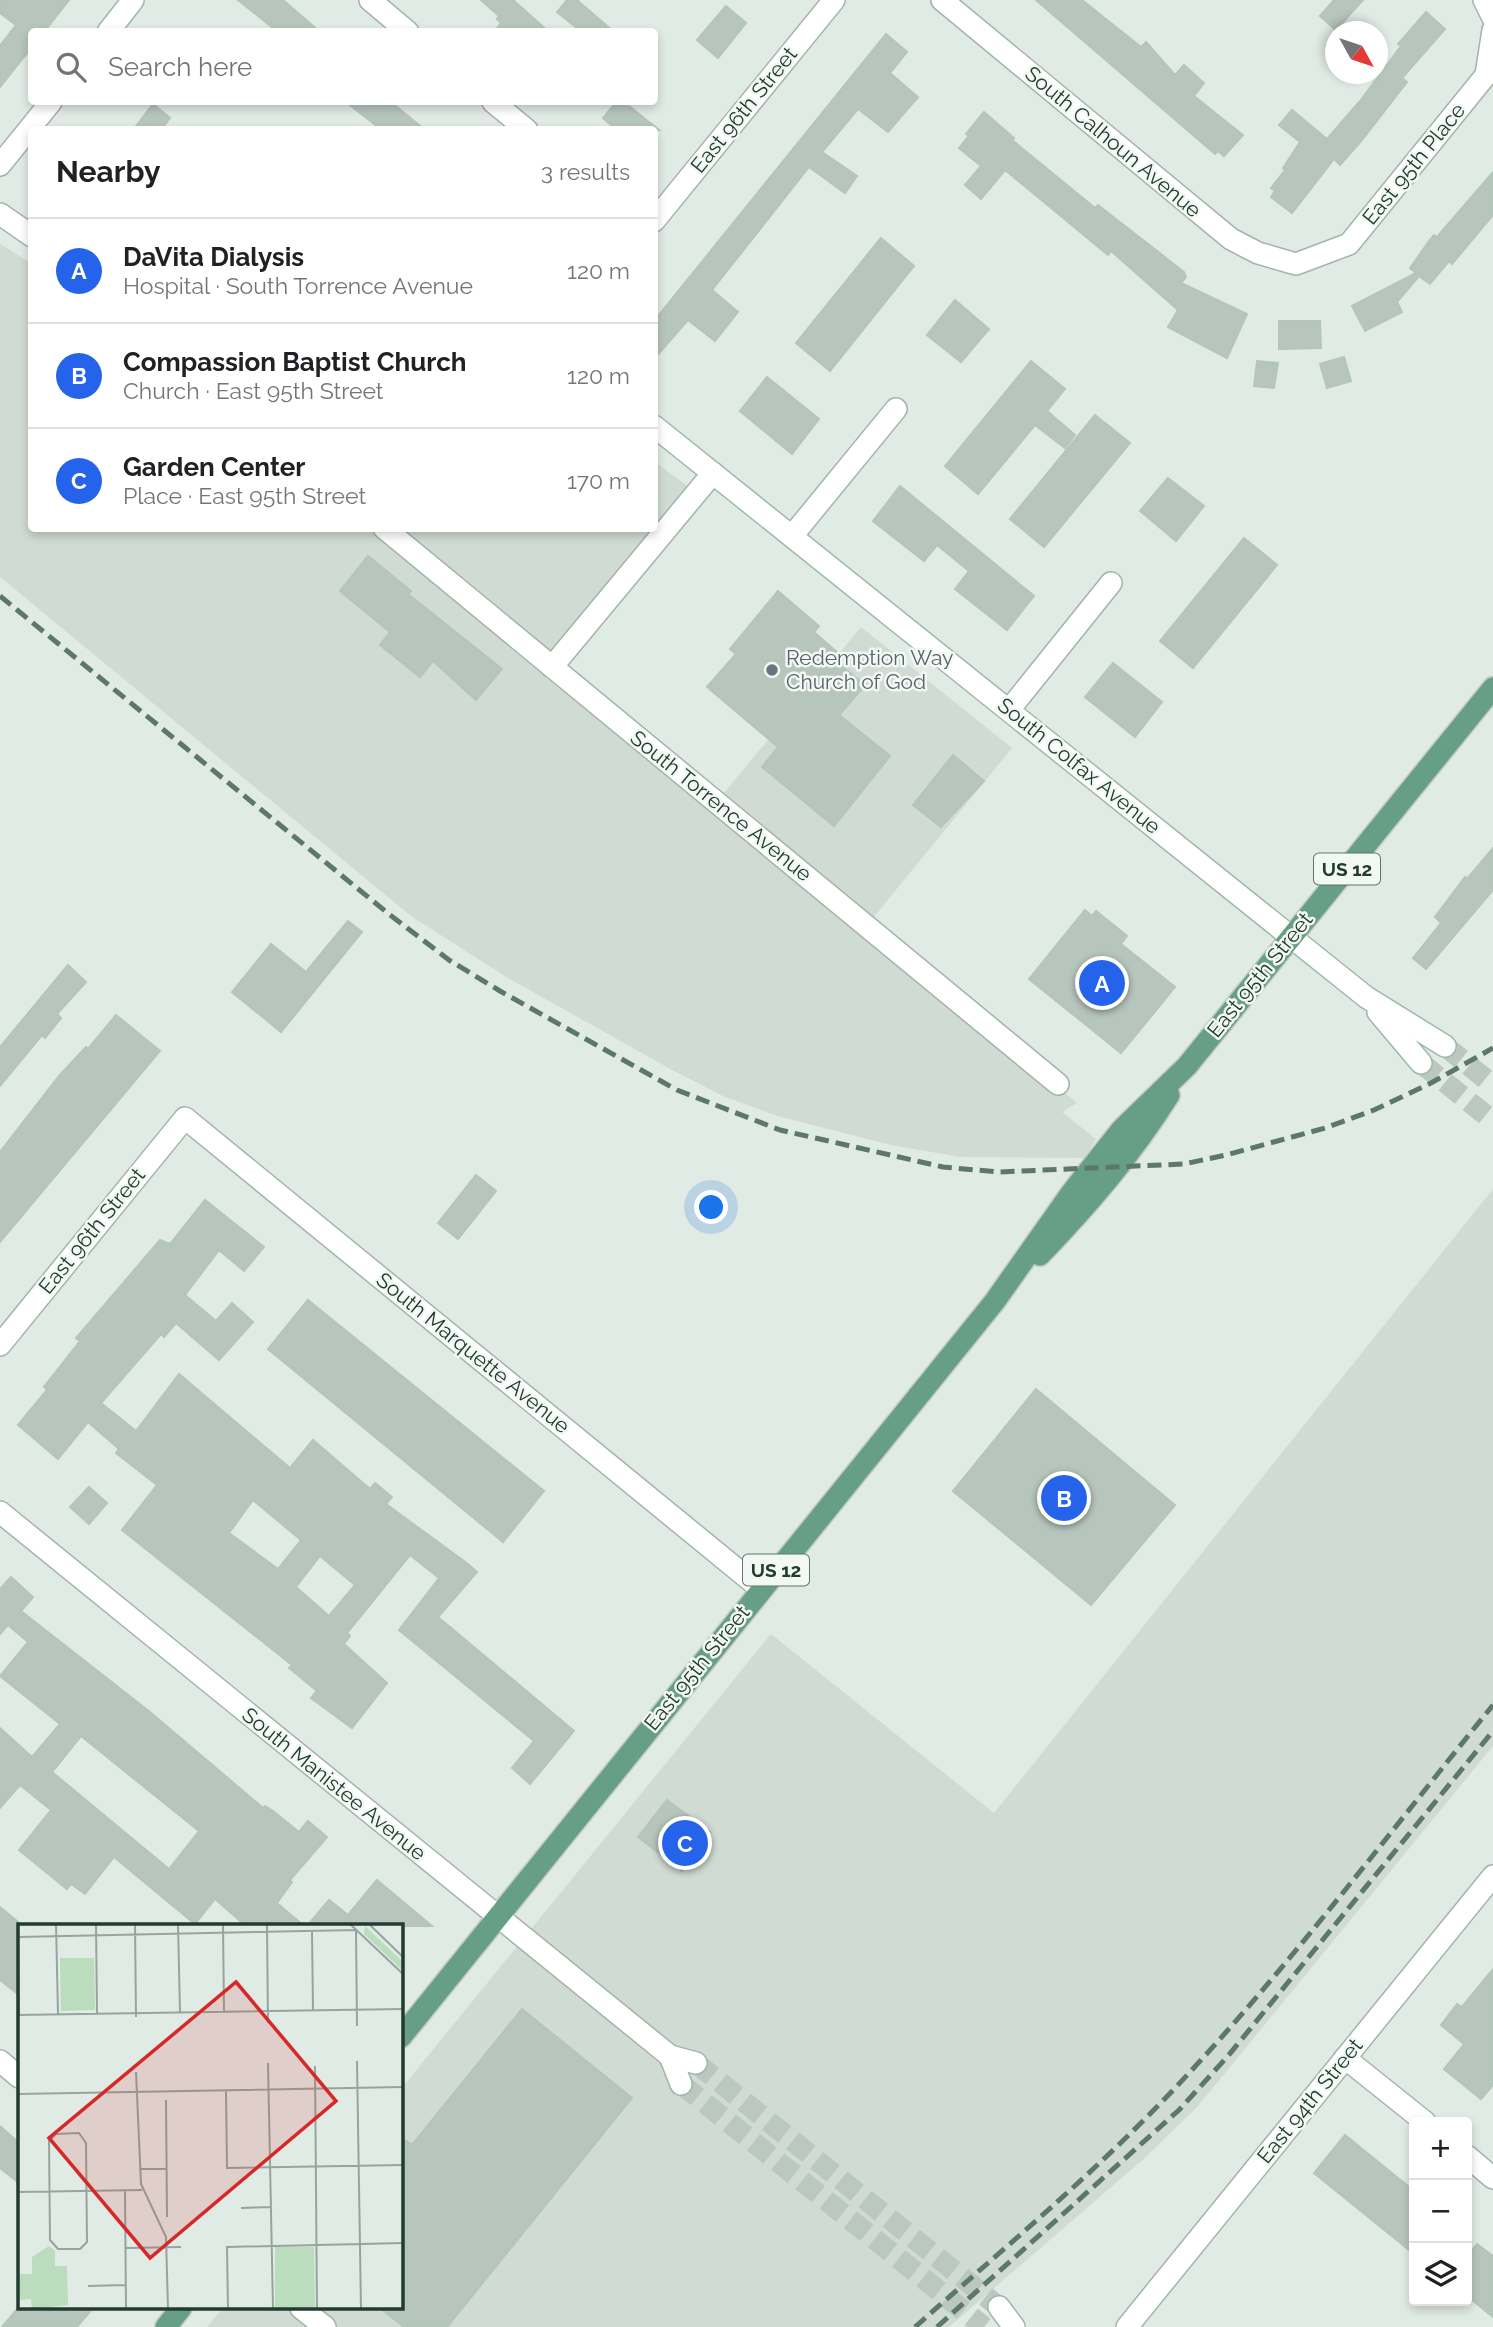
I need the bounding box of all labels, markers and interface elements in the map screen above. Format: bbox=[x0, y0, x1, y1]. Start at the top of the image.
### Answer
north arrow bbox=[1325, 21, 1388, 84]
search box bbox=[28, 28, 658, 105]
street label: East 96th Street bbox=[685, 42, 802, 178]
icon: search bbox=[52, 48, 90, 86]
text: Search here bbox=[108, 52, 252, 82]
street label: South Calhoun Avenue bbox=[1020, 61, 1206, 222]
street label: East 95th Place bbox=[1357, 98, 1470, 229]
text: Nearby bbox=[56, 154, 160, 189]
text: 3 results bbox=[541, 158, 630, 185]
text: DaVita Dialysis bbox=[123, 242, 304, 272]
text: A bbox=[71, 257, 87, 284]
text: 120 m bbox=[567, 257, 630, 284]
text: Hospital · South Torrence Avenue bbox=[123, 272, 473, 299]
text: Compassion Baptist Church bbox=[123, 347, 467, 377]
text: B bbox=[71, 362, 87, 389]
text: 120 m bbox=[567, 362, 630, 389]
text: Church · East 95th Street bbox=[123, 377, 384, 404]
text: Garden Center bbox=[123, 452, 305, 482]
text: C bbox=[71, 467, 87, 494]
text: 170 m bbox=[567, 467, 630, 494]
text: Place · East 95th Street bbox=[123, 482, 366, 509]
place label: Redemption Way Church of God bbox=[786, 645, 954, 694]
marker: Redemption Way Church of God bbox=[764, 662, 780, 678]
street label: South Colfax Avenue bbox=[993, 692, 1166, 839]
street label: South Torrence Avenue bbox=[626, 725, 817, 886]
road number: US 12 bbox=[1314, 854, 1380, 884]
street label: East 95th Street bbox=[1202, 907, 1318, 1042]
pin: A bbox=[1079, 957, 1125, 1009]
street label: East 96th Street bbox=[33, 1163, 150, 1299]
your location bbox=[694, 1190, 728, 1224]
street label: South Marquette Avenue bbox=[372, 1267, 575, 1438]
pin: B bbox=[1041, 1472, 1087, 1524]
road number: US 12 bbox=[743, 1554, 809, 1586]
street label: East 95th Street bbox=[639, 1600, 755, 1735]
street label: South Manistee Avenue bbox=[237, 1702, 431, 1865]
pin: C bbox=[662, 1817, 708, 1869]
inset map bbox=[18, 1924, 402, 2310]
street label: East 94th Street bbox=[1252, 2033, 1368, 2168]
map controls bbox=[1409, 2117, 1472, 2306]
button: + bbox=[1409, 2117, 1472, 2180]
button: − bbox=[1409, 2180, 1472, 2243]
button: layers bbox=[1409, 2243, 1472, 2306]

